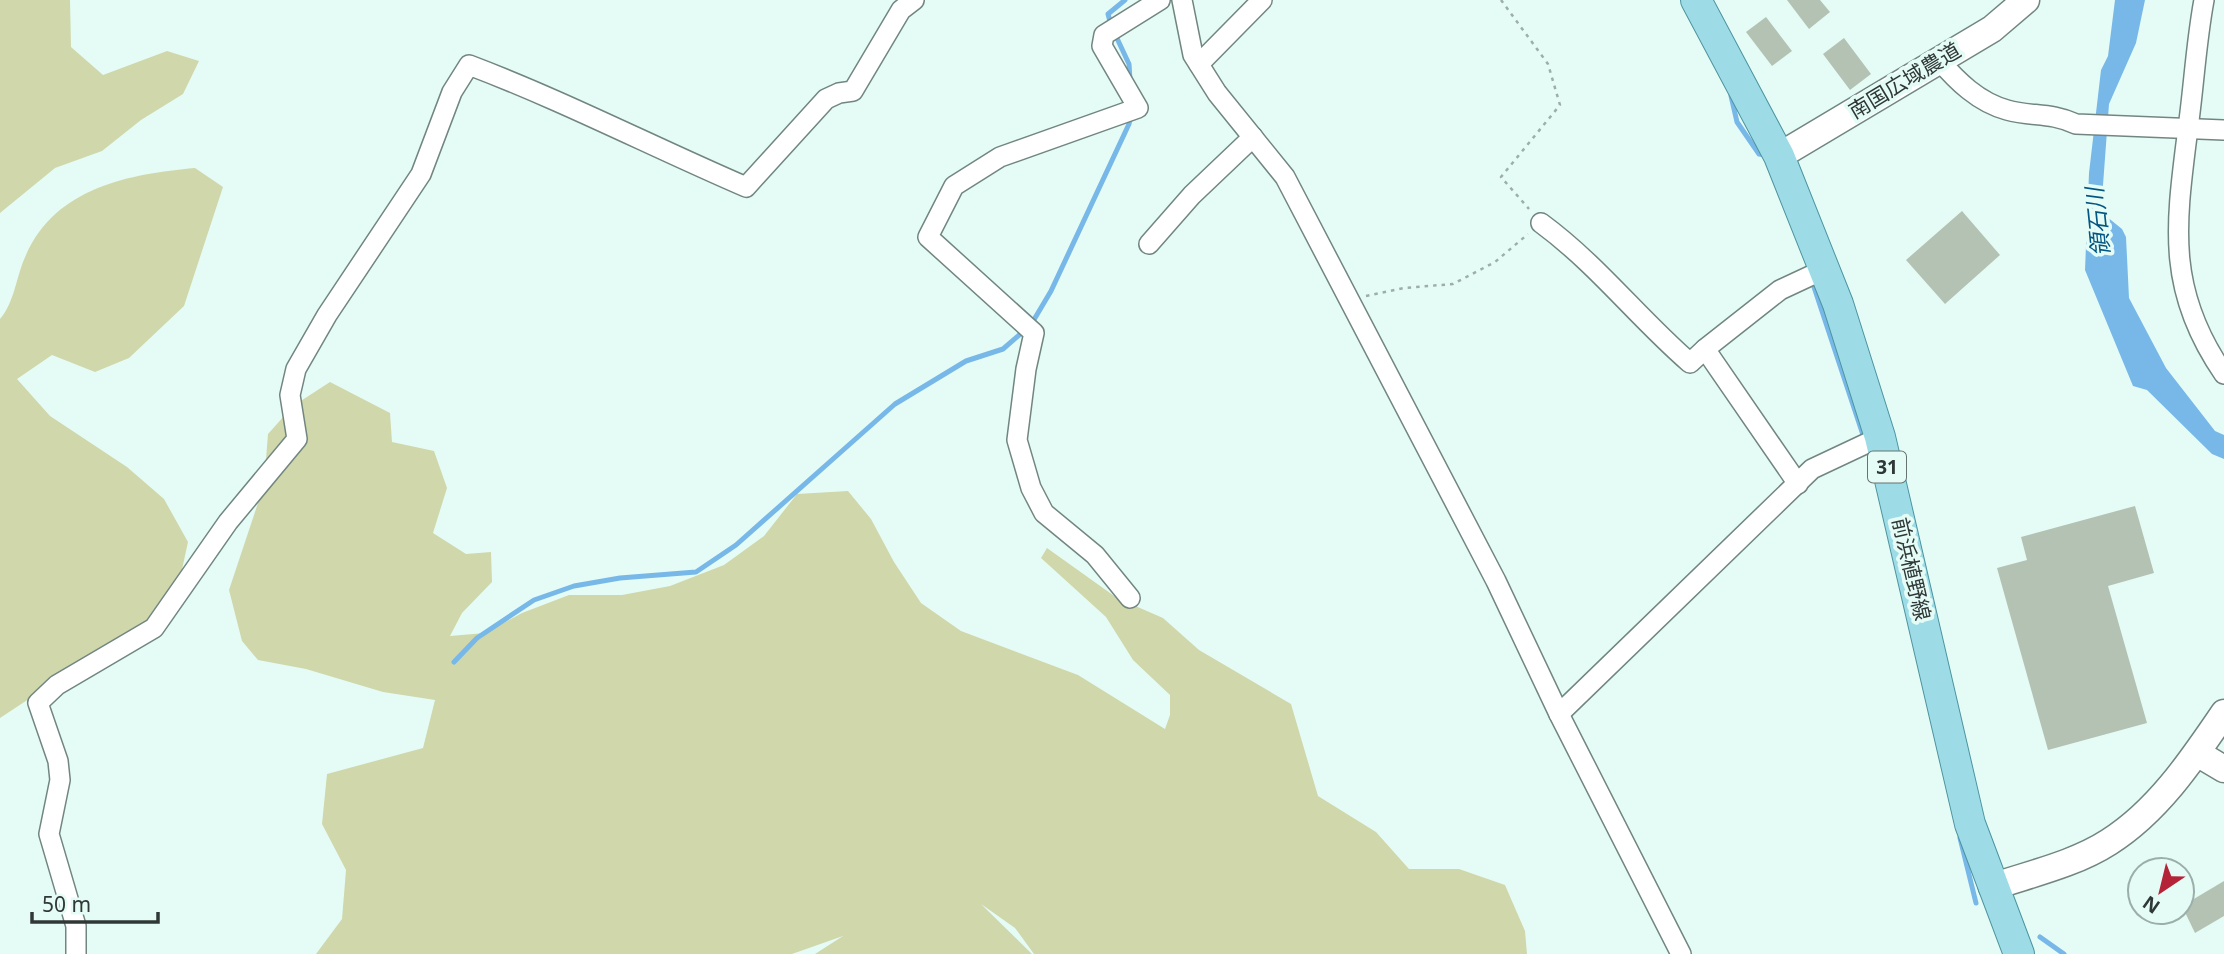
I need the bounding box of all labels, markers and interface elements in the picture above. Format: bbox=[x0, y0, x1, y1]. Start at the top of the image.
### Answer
street label: 南国広域農道 bbox=[1843, 36, 1966, 125]
water label: 領石川 bbox=[2077, 183, 2117, 258]
road number: 31 bbox=[1868, 452, 1906, 482]
street label: 前浜植野線 bbox=[1887, 514, 1937, 623]
north arrow bbox=[2126, 856, 2196, 926]
scale bar bbox=[32, 880, 158, 924]
text: 50 m bbox=[42, 890, 91, 918]
text: N bbox=[2137, 890, 2165, 920]

